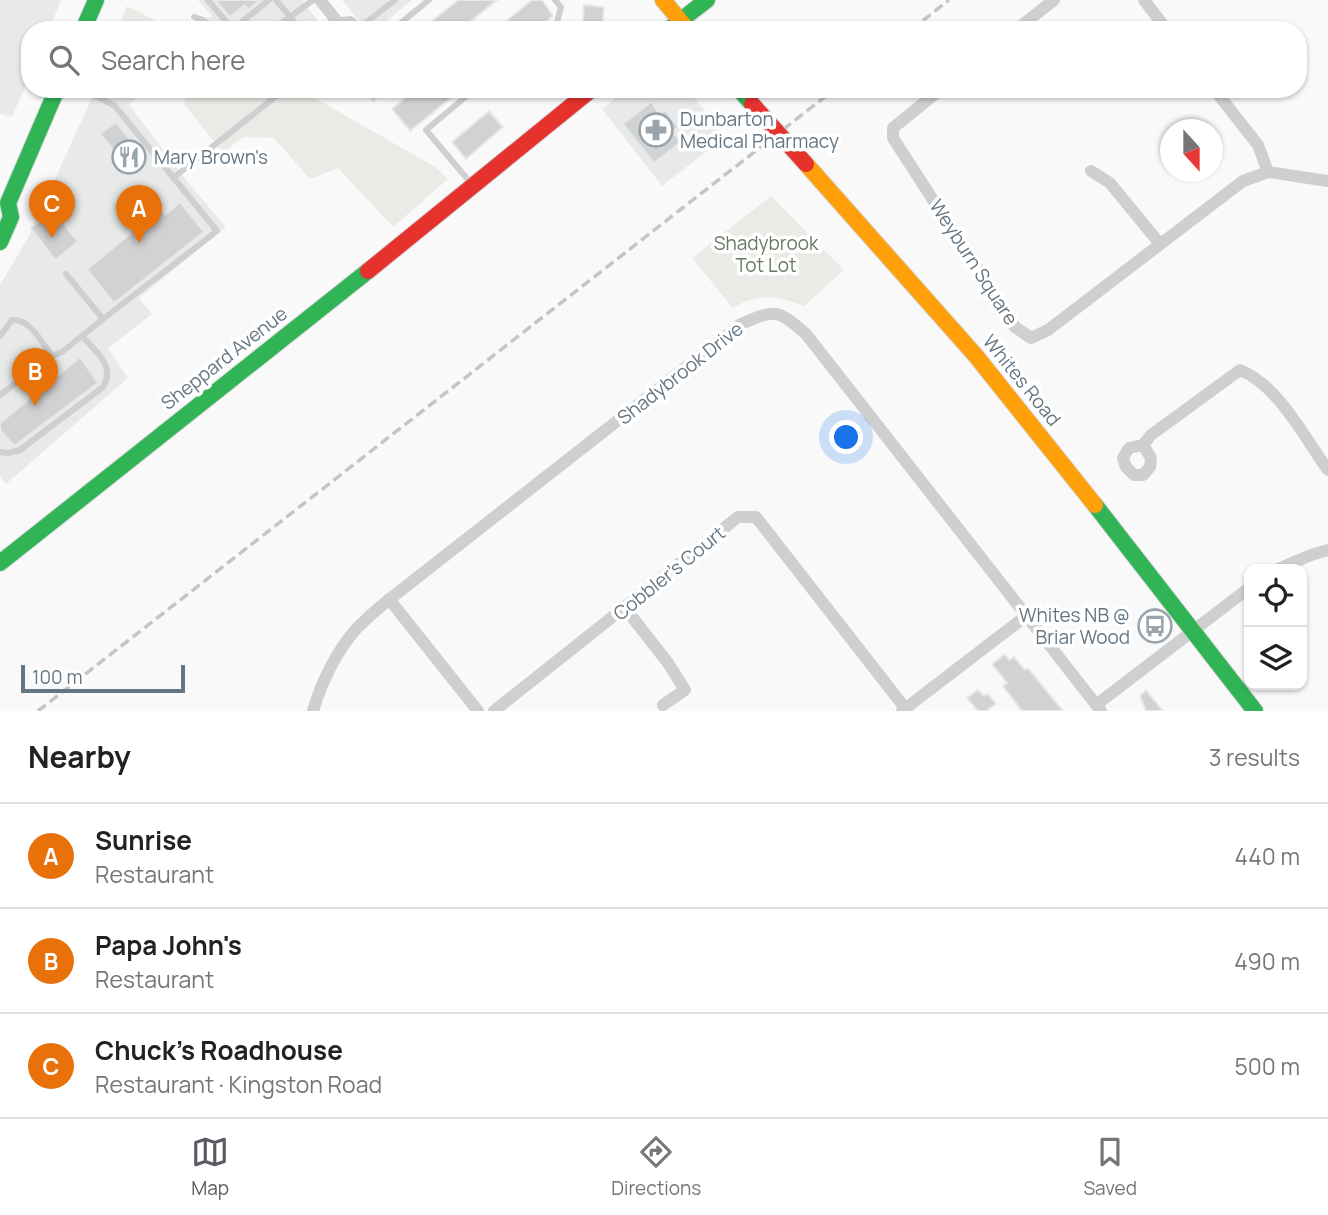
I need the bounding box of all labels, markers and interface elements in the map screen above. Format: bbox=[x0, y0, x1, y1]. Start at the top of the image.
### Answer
search box bbox=[21, 21, 1307, 98]
icon: search bbox=[45, 41, 83, 79]
text: Search here bbox=[101, 42, 246, 78]
place label: Dunbarton Medical Pharmacy bbox=[680, 106, 839, 154]
pharmacy icon: Dunbarton Medical Pharmacy bbox=[637, 111, 675, 149]
north arrow bbox=[1160, 119, 1223, 182]
restaurant icon: Mary Brown's bbox=[110, 138, 148, 176]
place label: Mary Brown's bbox=[154, 144, 268, 170]
pin: C bbox=[29, 180, 75, 238]
pin: A bbox=[116, 185, 162, 243]
street label: Weyburn Square bbox=[924, 194, 1024, 330]
park label: Shadybrook Tot Lot bbox=[714, 230, 819, 278]
street label: Sheppard Avenue bbox=[155, 300, 293, 416]
street label: Shadybrook Drive bbox=[612, 316, 748, 430]
street label: Whites Road bbox=[977, 329, 1067, 431]
pin: B bbox=[12, 348, 58, 406]
your location bbox=[829, 420, 863, 454]
street label: Cobbler's Court bbox=[608, 520, 730, 626]
map controls bbox=[1244, 564, 1307, 690]
button: locate bbox=[1244, 564, 1307, 627]
place label: Whites NB @ Briar Wood bbox=[1019, 602, 1130, 650]
bus stop icon: Whites NB @ Briar Wood bbox=[1136, 607, 1174, 645]
button: layers bbox=[1244, 627, 1307, 690]
scale bar bbox=[21, 662, 186, 694]
text: 100 m bbox=[32, 664, 83, 690]
text: Nearby bbox=[28, 736, 131, 777]
text: 3 results bbox=[1209, 741, 1300, 773]
text: Sunrise bbox=[95, 822, 192, 858]
text: A bbox=[43, 840, 59, 872]
text: 440 m bbox=[1235, 840, 1300, 872]
text: Restaurant bbox=[95, 858, 214, 890]
text: Papa John's bbox=[95, 927, 242, 963]
text: B bbox=[44, 945, 58, 977]
text: 490 m bbox=[1234, 945, 1300, 977]
text: Restaurant bbox=[95, 963, 214, 995]
text: Chuck's Roadhouse bbox=[95, 1032, 343, 1068]
text: C bbox=[43, 1050, 60, 1082]
text: 500 m bbox=[1235, 1050, 1300, 1082]
text: Restaurant · Kingston Road bbox=[95, 1068, 382, 1100]
tab: Map bbox=[191, 1133, 229, 1201]
tab: Directions bbox=[611, 1133, 701, 1201]
tab: Saved bbox=[1083, 1133, 1137, 1201]

